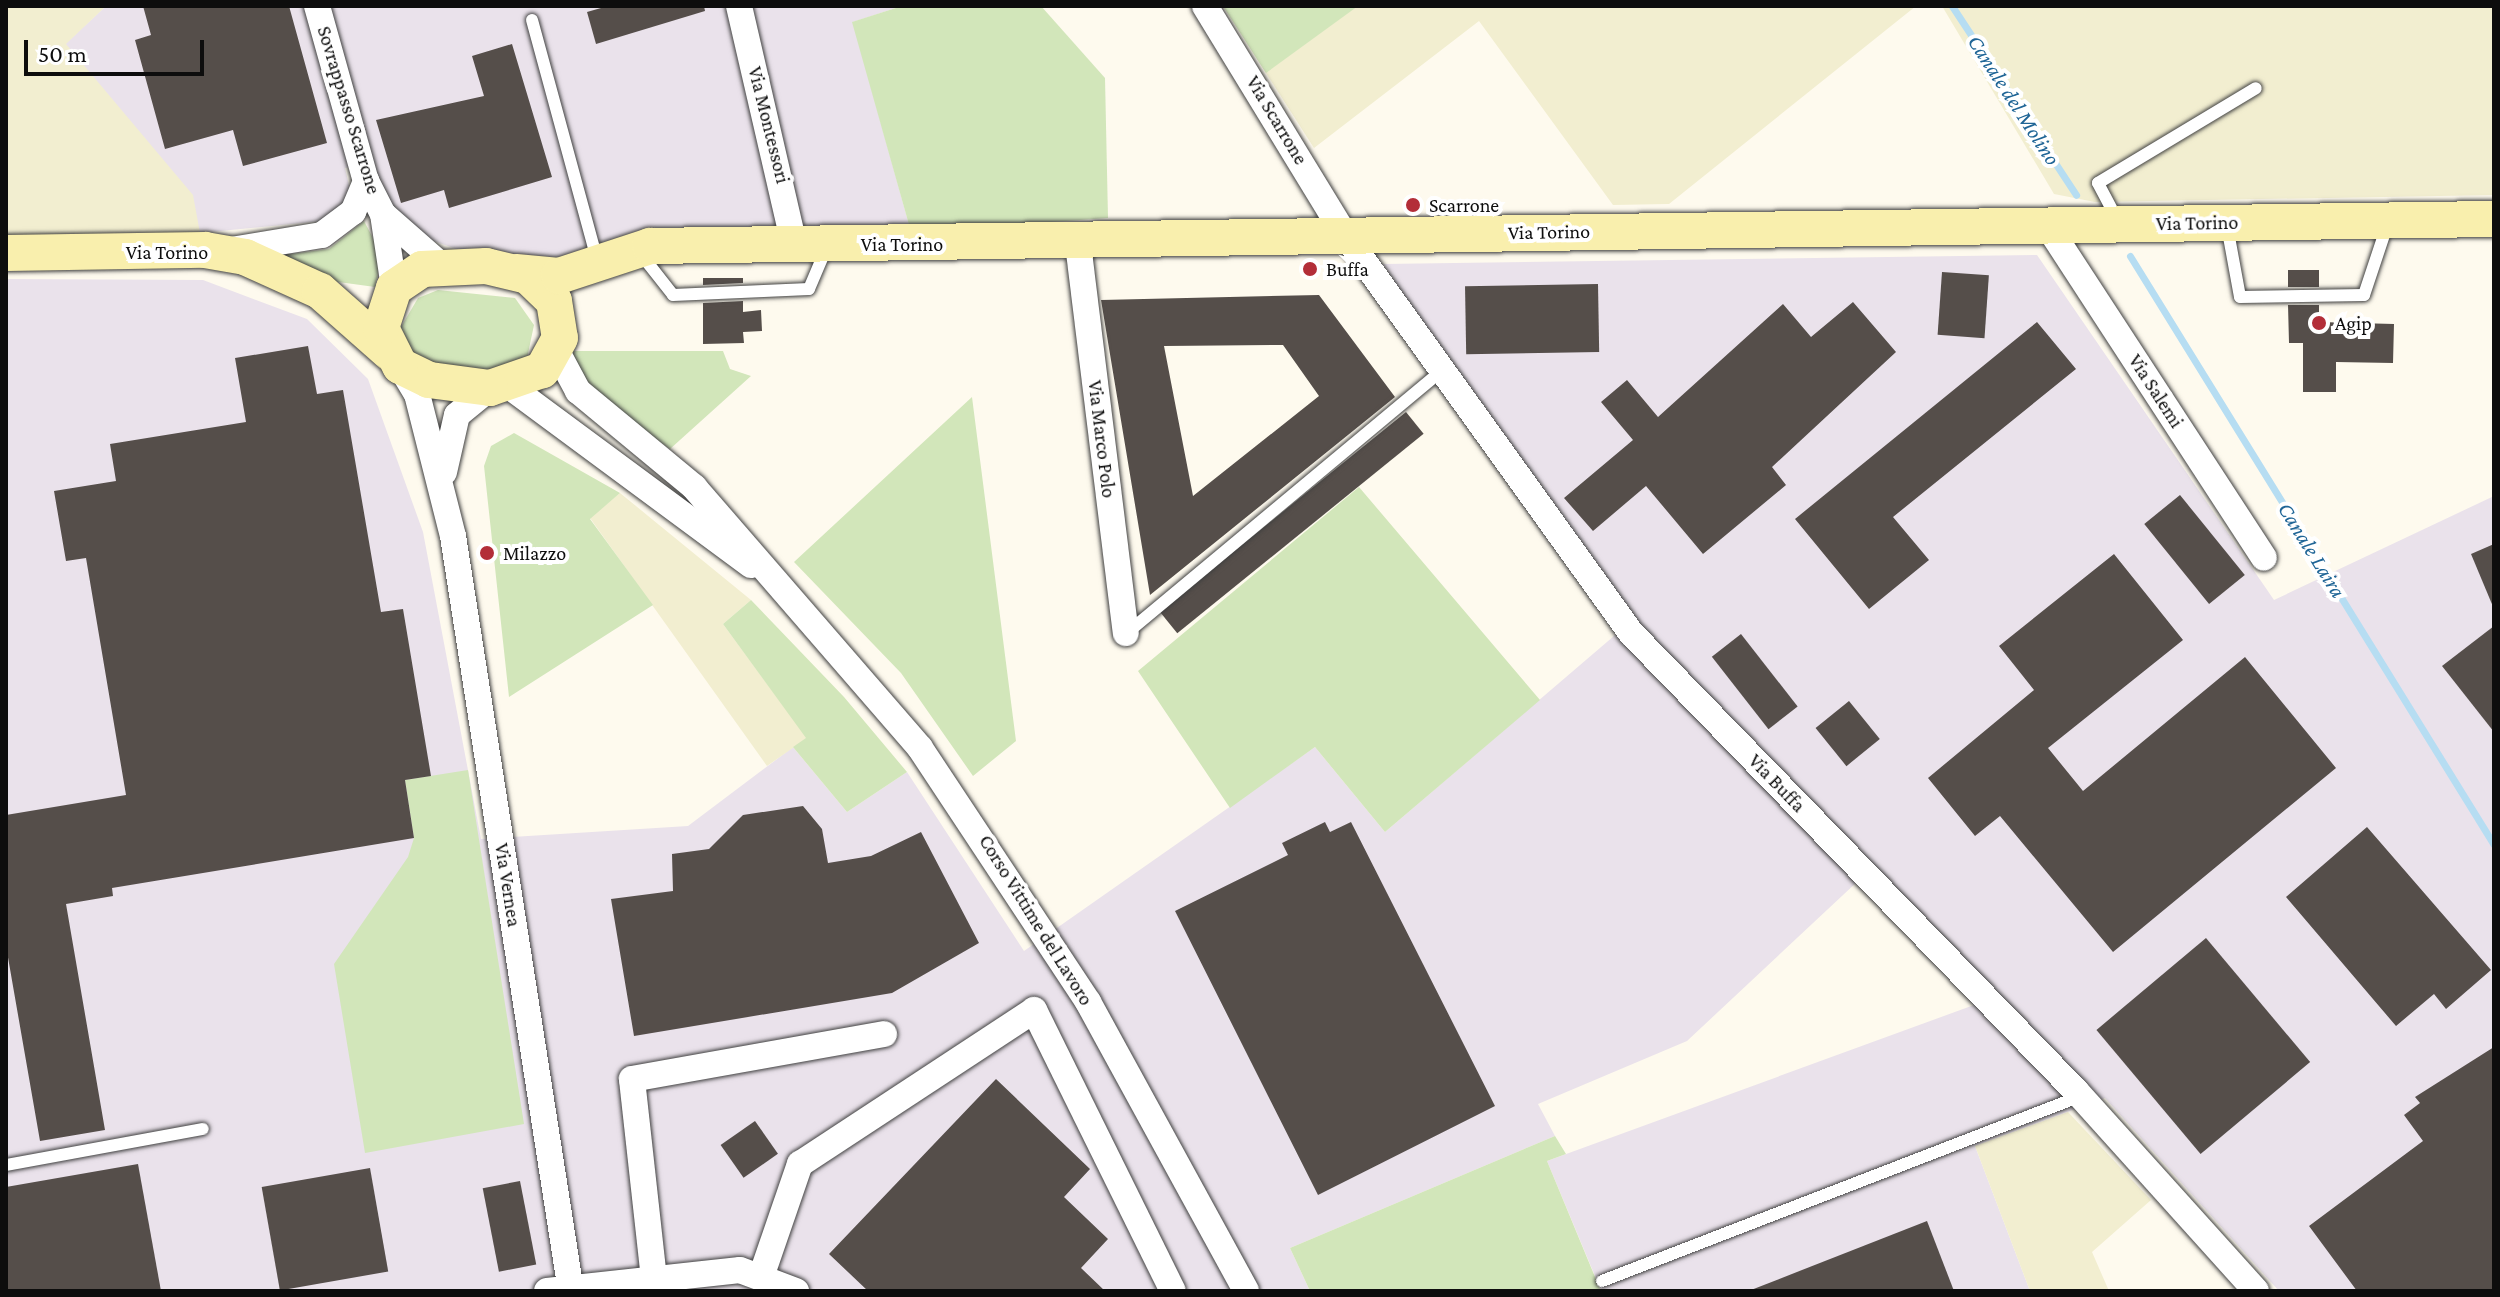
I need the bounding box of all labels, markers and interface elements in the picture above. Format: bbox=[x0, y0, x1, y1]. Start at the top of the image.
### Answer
street label: Sovrappasso Scarrone bbox=[312, 23, 386, 197]
scale bar bbox=[28, 24, 208, 74]
water label: Canale del Molino bbox=[1962, 30, 2066, 170]
text: 50 m bbox=[38, 40, 87, 67]
street label: Via Montessori bbox=[743, 64, 795, 186]
street label: Via Scarrone bbox=[1241, 71, 1313, 169]
place label: Scarrone bbox=[1429, 193, 1499, 217]
marker: Scarrone bbox=[1404, 196, 1422, 214]
street label: Via Torino bbox=[2156, 210, 2238, 236]
street label: Via Torino bbox=[1508, 219, 1590, 245]
street label: Via Torino bbox=[861, 232, 943, 256]
street label: Via Torino bbox=[126, 240, 208, 264]
place label: Buffa bbox=[1326, 257, 1369, 281]
marker: Buffa bbox=[1301, 260, 1319, 278]
place label: Agip bbox=[2335, 311, 2372, 335]
marker: Agip bbox=[2310, 314, 2328, 332]
street label: Via Salemi bbox=[2123, 350, 2189, 432]
street label: Via Marco Polo bbox=[1083, 379, 1121, 499]
water label: Canale Laira bbox=[2272, 497, 2352, 603]
place label: Milazzo bbox=[503, 541, 566, 565]
marker: Milazzo bbox=[478, 544, 496, 562]
street label: Via Buffa bbox=[1743, 749, 1811, 817]
street label: Corso Vittime del Lavoro bbox=[974, 830, 1098, 1010]
street label: Via Vernea bbox=[490, 841, 526, 929]

